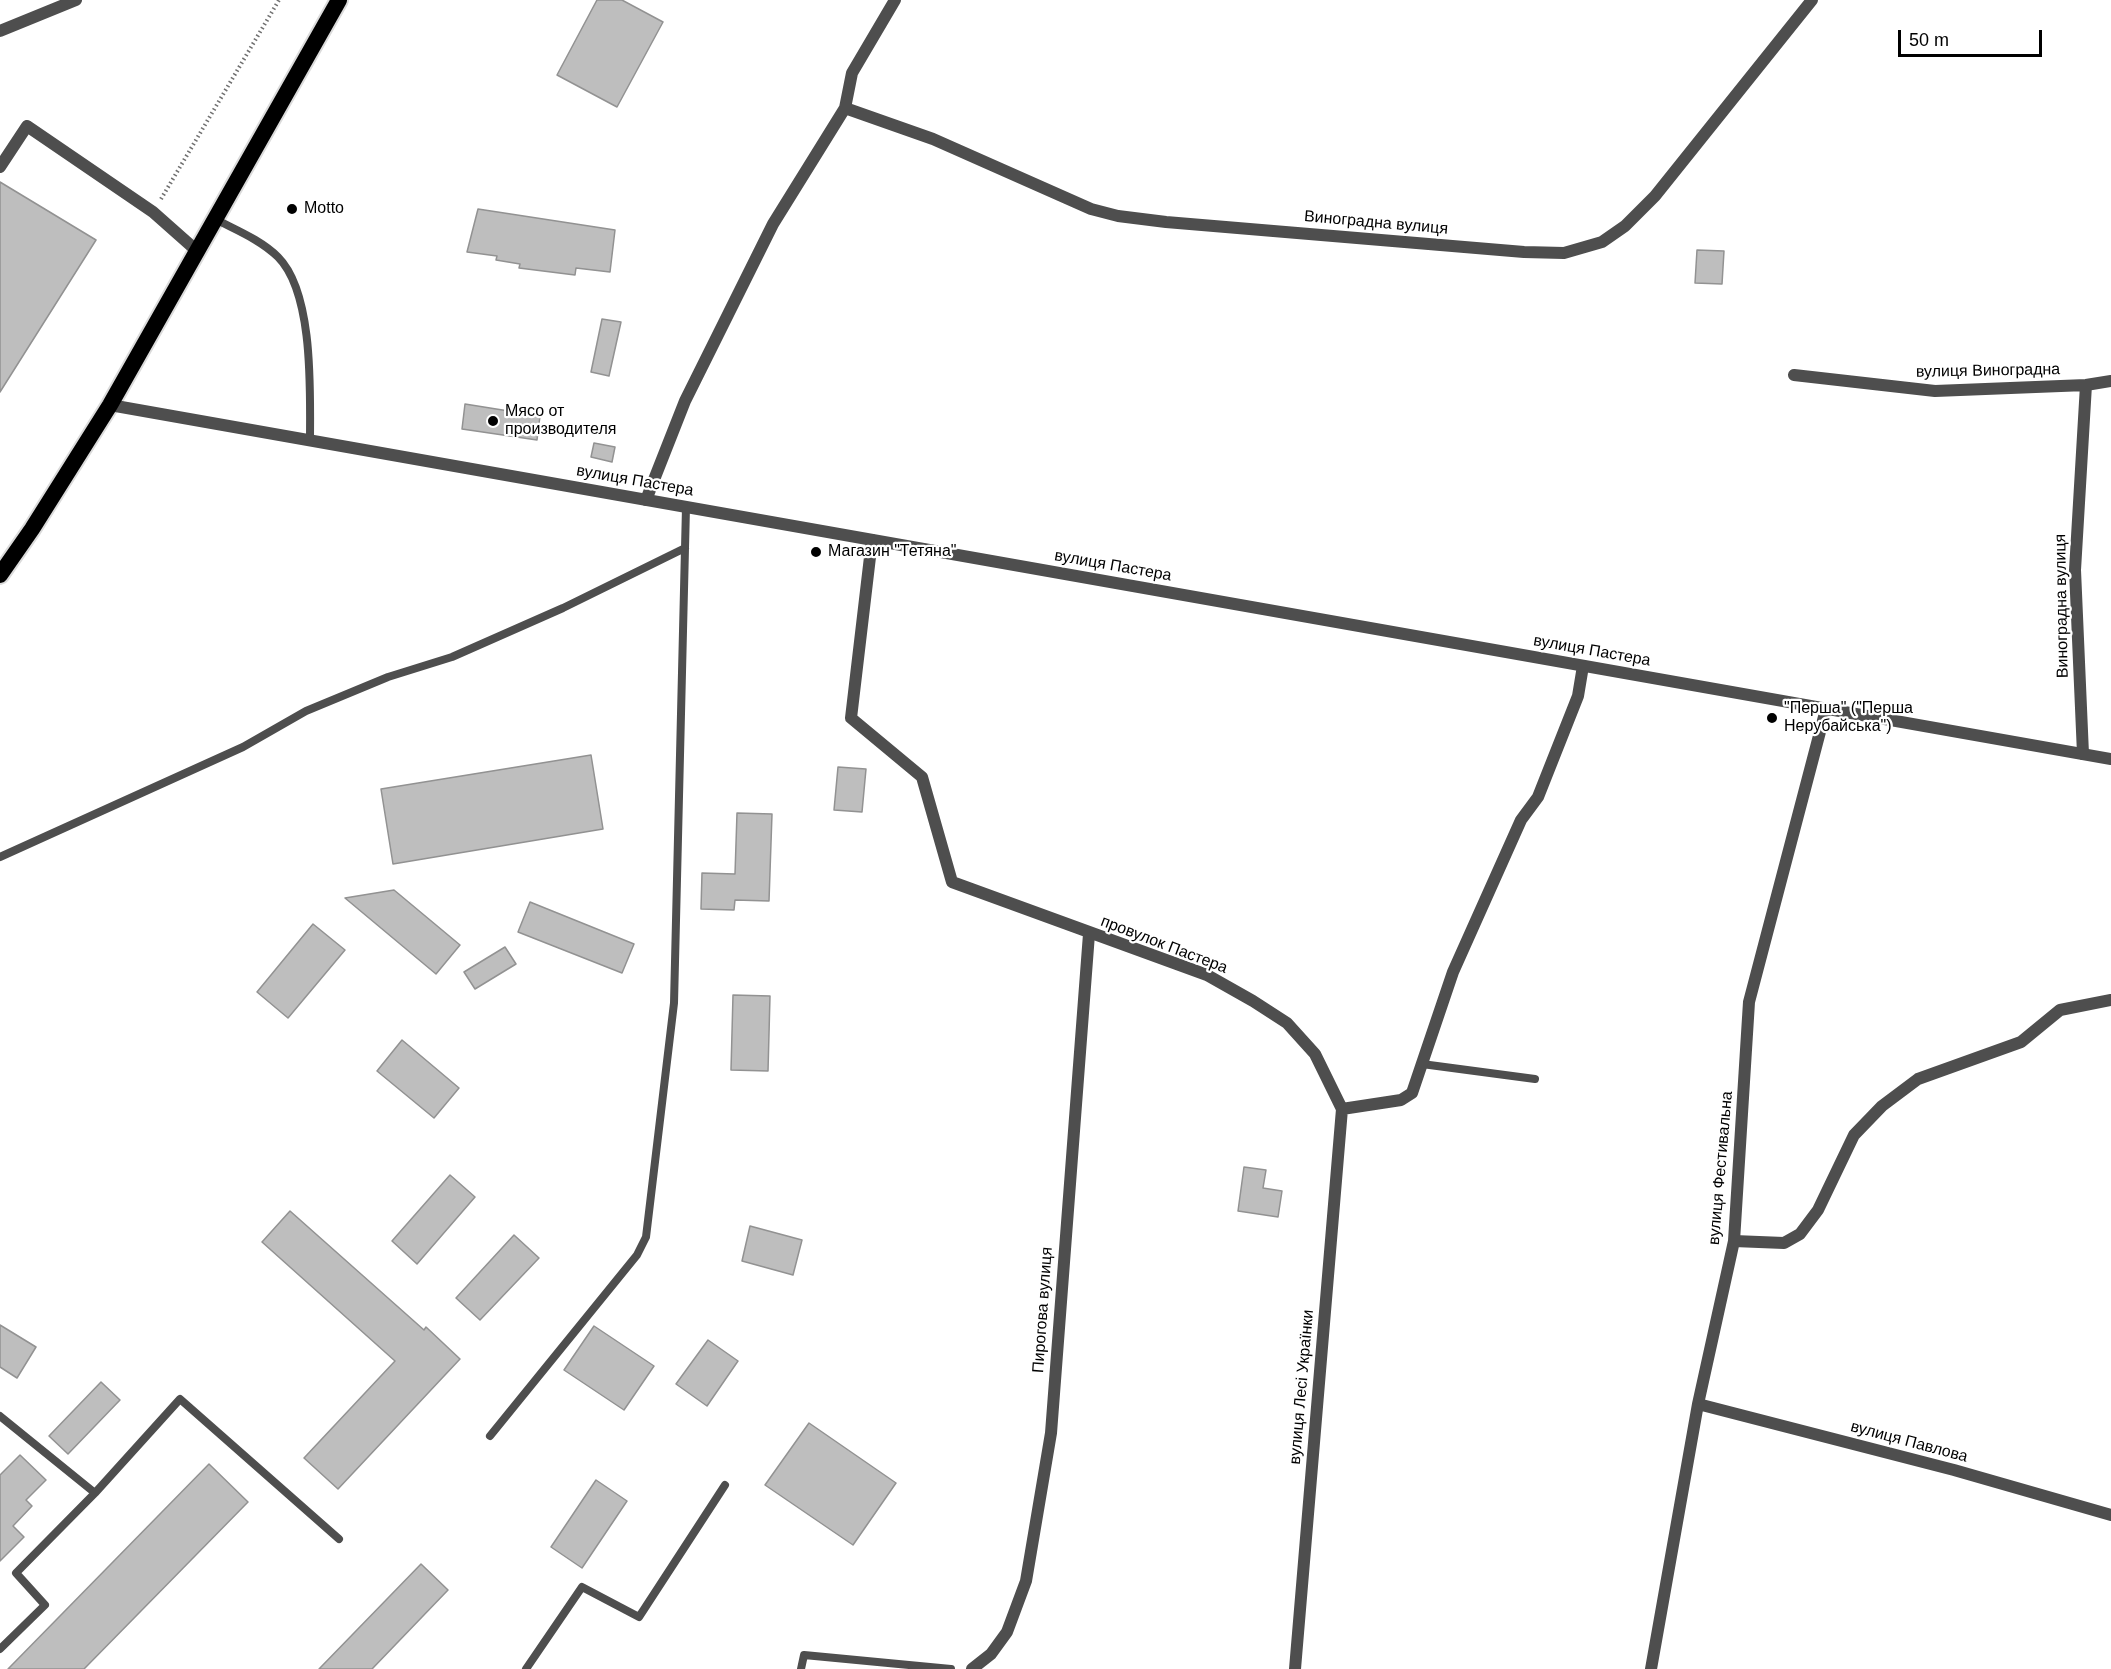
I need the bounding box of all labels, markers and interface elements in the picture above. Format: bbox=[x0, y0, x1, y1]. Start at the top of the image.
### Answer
scale bar bbox=[1901, 18, 2045, 56]
text: 50 m bbox=[1909, 30, 1949, 50]
place label: Motto bbox=[304, 199, 344, 219]
marker: Motto bbox=[285, 202, 299, 216]
street label: Виноградна вулиця bbox=[1303, 207, 1449, 239]
street label: вулиця Виноградна bbox=[1916, 360, 2060, 382]
place label: Мясо от производителя bbox=[505, 402, 616, 440]
marker: Мясо от производителя bbox=[486, 414, 500, 428]
street label: вулиця Пастера bbox=[575, 461, 695, 501]
street label: Виноградна вулиця bbox=[2051, 534, 2073, 678]
place label: Магазин "Тетяна" bbox=[828, 542, 956, 562]
marker: Магазин "Тетяна" bbox=[809, 545, 823, 559]
street label: вулиця Пастера bbox=[1053, 546, 1173, 586]
street label: вулиця Пастера bbox=[1532, 631, 1652, 671]
place label: "Перша" ("Перша Нерубайська") bbox=[1784, 699, 1913, 737]
marker: "Перша" ("Перша Нерубайська") bbox=[1765, 711, 1779, 725]
street label: провулок Пастера bbox=[1098, 912, 1230, 978]
street label: вулиця Фестивальна bbox=[1705, 1090, 1737, 1246]
street label: Пирогова вулиця bbox=[1029, 1246, 1057, 1374]
street label: вулиця Лесі Українки bbox=[1286, 1309, 1318, 1465]
street label: вулиця Павлова bbox=[1848, 1417, 1970, 1467]

